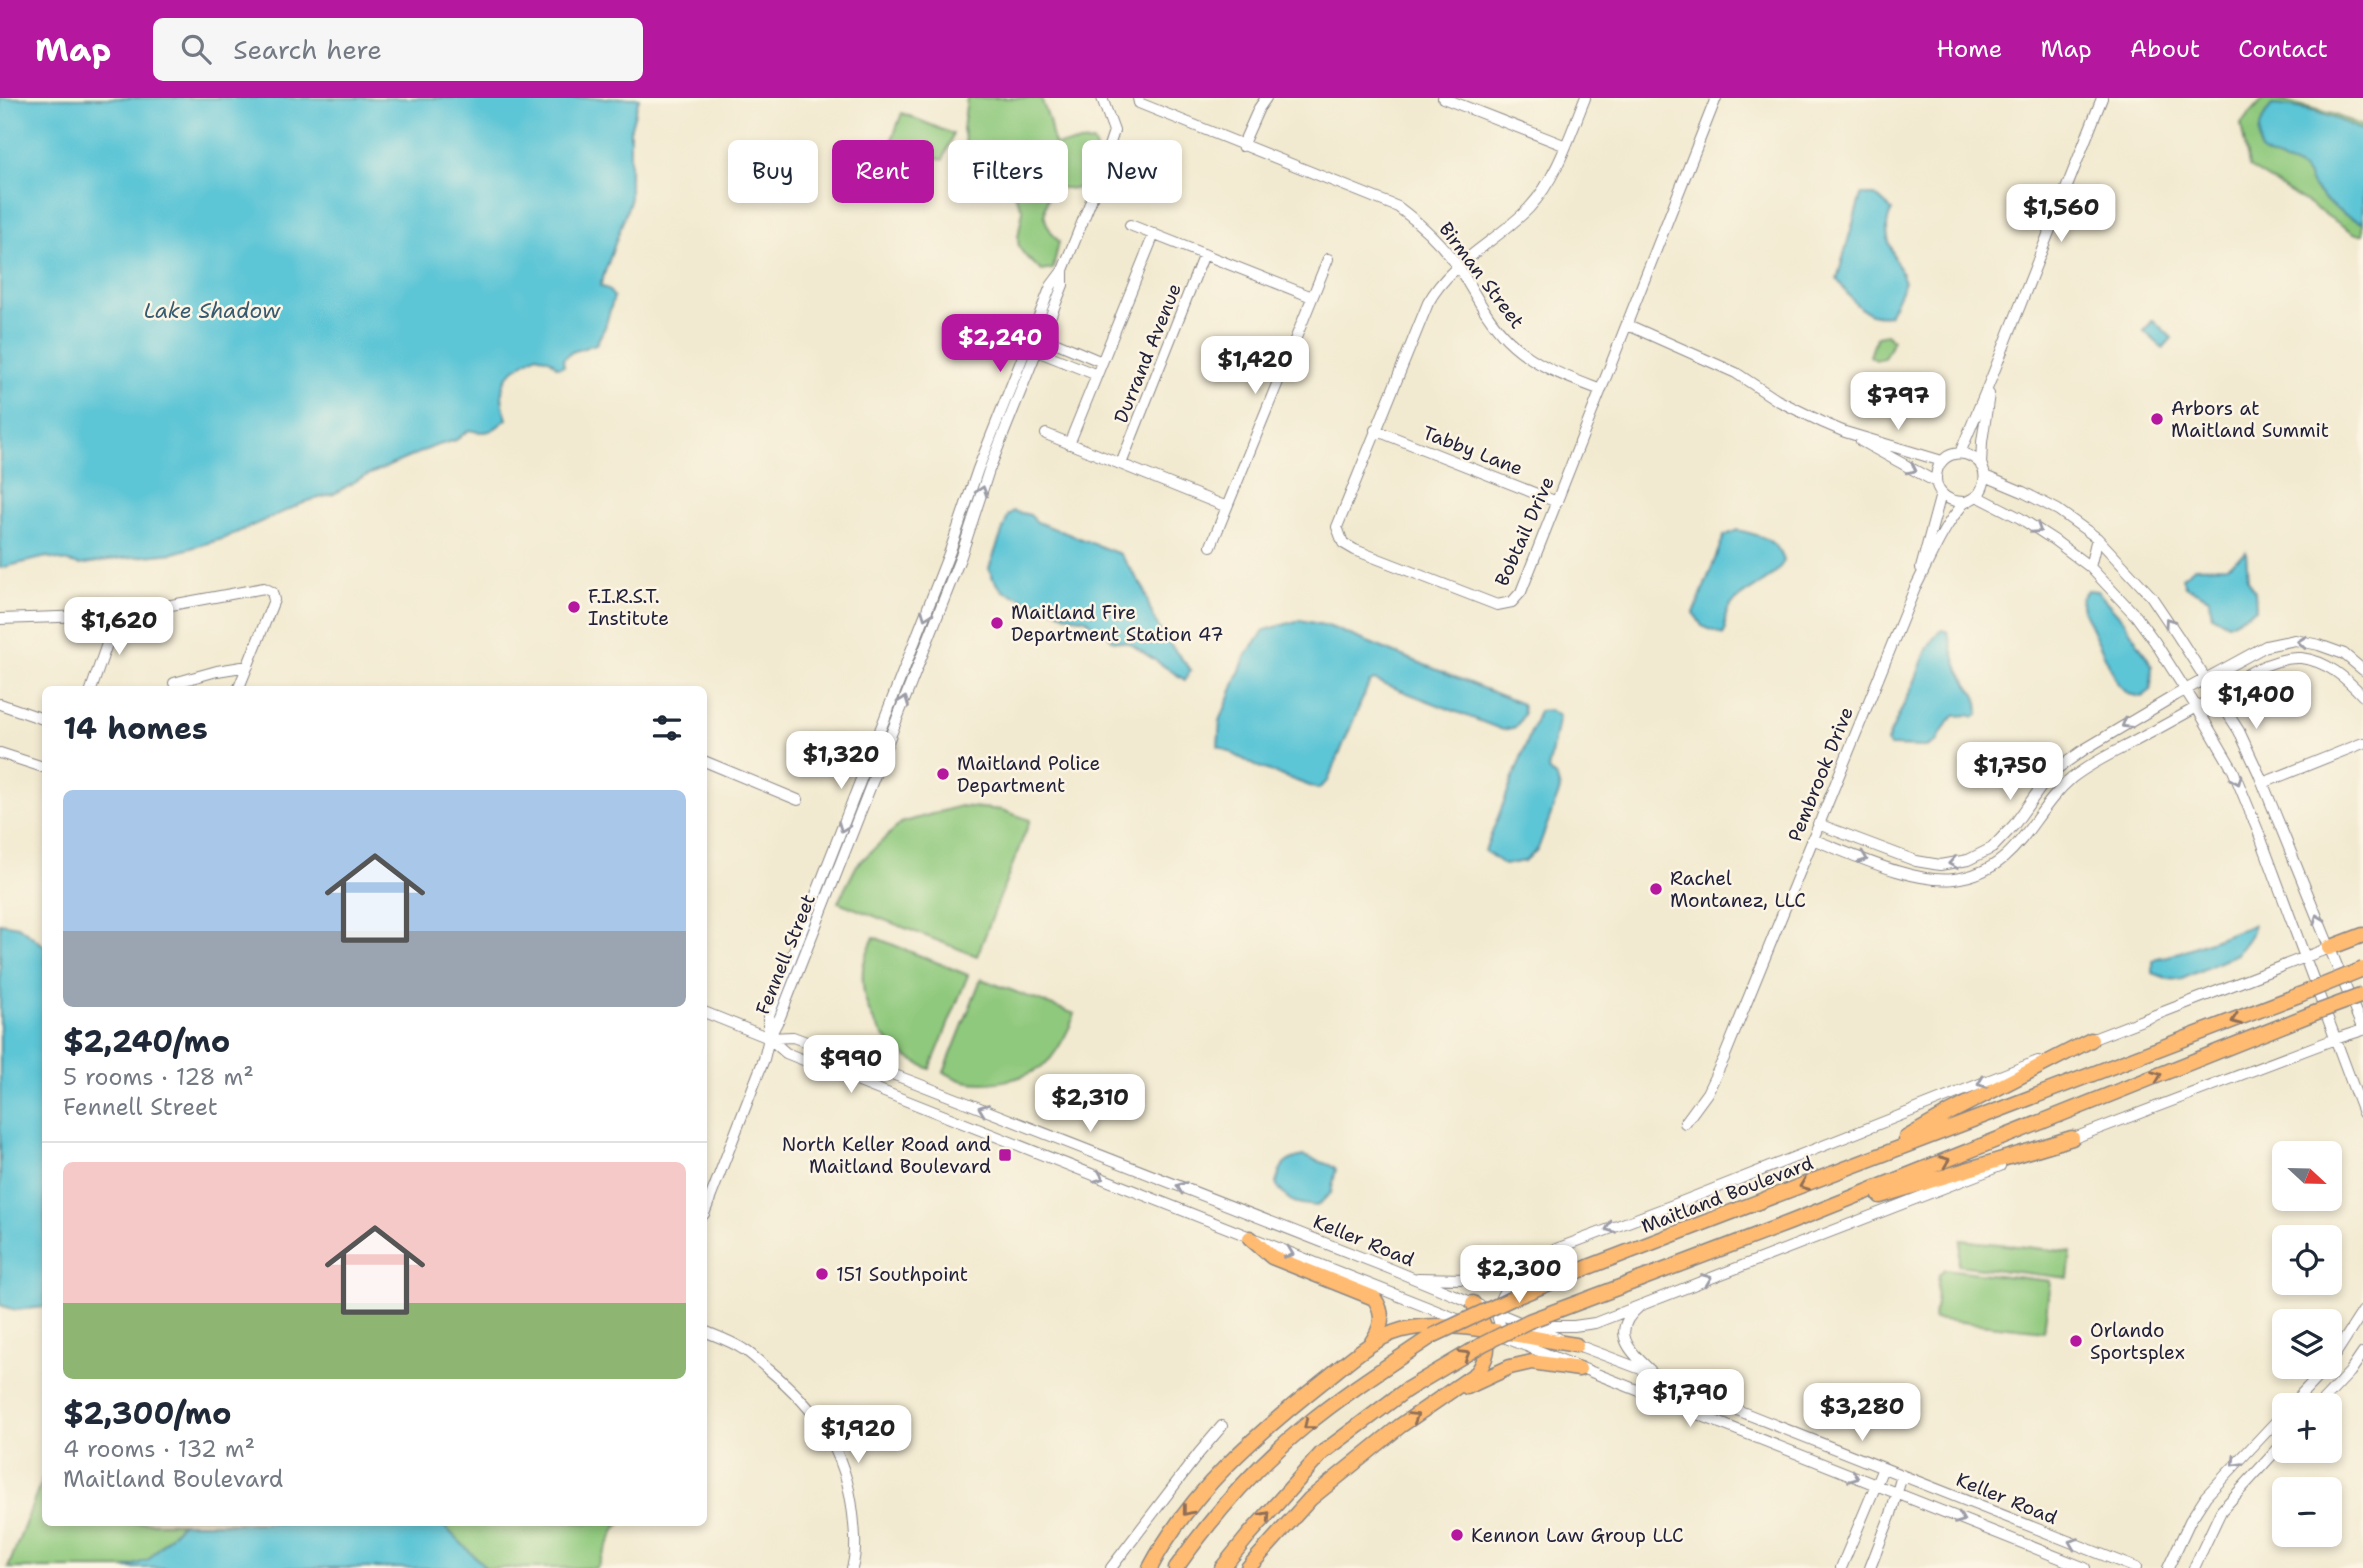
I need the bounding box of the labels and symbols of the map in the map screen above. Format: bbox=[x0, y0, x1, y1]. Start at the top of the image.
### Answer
pin: $1,560 bbox=[2004, 184, 2118, 244]
street label: Birman Street bbox=[1433, 217, 1530, 333]
street label: Durrand Avenue bbox=[1108, 280, 1187, 427]
water label: Lake Shadow bbox=[144, 297, 281, 325]
pin: $2,240 bbox=[943, 314, 1057, 374]
pin: $1,420 bbox=[1198, 336, 1312, 396]
pin: $797 bbox=[1857, 372, 1939, 432]
place label: Arbors at Maitland Summit bbox=[2171, 396, 2329, 443]
marker: Arbors at Maitland Summit bbox=[2149, 411, 2165, 427]
street label: Tabby Lane bbox=[1419, 420, 1526, 481]
one-way arrow bbox=[1904, 461, 1917, 475]
street label: Bobtail Drive bbox=[1489, 473, 1560, 590]
one-way arrow bbox=[974, 485, 988, 497]
one-way arrow bbox=[2029, 520, 2042, 533]
place label: F.I.R.S.T. Institute bbox=[588, 584, 669, 631]
pin: $1,620 bbox=[62, 598, 176, 657]
marker: F.I.R.S.T. Institute bbox=[566, 599, 582, 615]
place label: Maitland Fire Department Station 47 bbox=[1011, 600, 1223, 647]
one-way arrow bbox=[920, 608, 934, 620]
marker: Maitland Fire Department Station 47 bbox=[989, 615, 1005, 631]
one-way arrow bbox=[2164, 617, 2177, 630]
one-way arrow bbox=[2296, 635, 2308, 650]
pin: $1,400 bbox=[2199, 672, 2313, 731]
one-way arrow bbox=[895, 696, 909, 708]
street label: Pembrook Drive bbox=[1782, 703, 1859, 845]
one-way arrow bbox=[2121, 716, 2134, 729]
pin: $1,320 bbox=[784, 732, 898, 791]
pin: $1,750 bbox=[1953, 742, 2067, 802]
place label: Maitland Police Department bbox=[957, 751, 1100, 798]
marker: Maitland Police Department bbox=[935, 766, 951, 782]
one-way arrow bbox=[2229, 773, 2243, 785]
one-way arrow bbox=[837, 820, 851, 832]
one-way arrow bbox=[1857, 849, 1869, 863]
one-way arrow bbox=[1947, 854, 1959, 869]
place label: Rachel Montanez, LLC bbox=[1670, 866, 1806, 913]
marker: Rachel Montanez, LLC bbox=[1648, 881, 1664, 897]
street label: Fennell Street bbox=[750, 890, 821, 1018]
one-way arrow bbox=[2312, 914, 2326, 926]
one-way arrow bbox=[2230, 1011, 2242, 1025]
pin: $990 bbox=[810, 1035, 892, 1095]
one-way arrow bbox=[2150, 1070, 2162, 1084]
pin: $2,310 bbox=[1033, 1074, 1147, 1134]
one-way arrow bbox=[1976, 1075, 1988, 1089]
one-way arrow bbox=[977, 1103, 989, 1117]
place label: North Keller Road and Maitland Boulevard bbox=[782, 1132, 991, 1179]
north arrow bbox=[2272, 1141, 2342, 1211]
marker: North Keller Road and Maitland Boulevard bbox=[997, 1147, 1013, 1163]
street label: Maitland Boulevard bbox=[1638, 1150, 1817, 1239]
one-way arrow bbox=[1939, 1155, 1951, 1169]
one-way arrow bbox=[1092, 1169, 1104, 1183]
one-way arrow bbox=[1799, 1176, 1811, 1190]
one-way arrow bbox=[1176, 1181, 1188, 1195]
street label: Keller Road bbox=[1310, 1209, 1418, 1272]
one-way arrow bbox=[1605, 1220, 1617, 1234]
one-way arrow bbox=[1283, 1244, 1295, 1258]
pin: $2,300 bbox=[1462, 1246, 1576, 1305]
place label: 151 Southpoint bbox=[836, 1262, 968, 1287]
marker: 151 Southpoint bbox=[814, 1266, 830, 1282]
one-way arrow bbox=[1701, 1274, 1713, 1288]
place label: Orlando Sportsplex bbox=[2090, 1318, 2185, 1365]
marker: Orlando Sportsplex bbox=[2068, 1333, 2084, 1349]
one-way arrow bbox=[1457, 1350, 1470, 1363]
pin: $1,790 bbox=[1633, 1370, 1747, 1429]
pin: $3,280 bbox=[1805, 1384, 1919, 1443]
pin: $1,920 bbox=[801, 1406, 915, 1465]
one-way arrow bbox=[1406, 1413, 1419, 1426]
one-way arrow bbox=[1304, 1416, 1316, 1429]
one-way arrow bbox=[2232, 1454, 2245, 1467]
street label: Keller Road bbox=[1953, 1467, 2061, 1530]
one-way arrow bbox=[1847, 1468, 1859, 1482]
one-way arrow bbox=[1183, 1502, 1195, 1515]
one-way arrow bbox=[1954, 1510, 1966, 1524]
one-way arrow bbox=[1257, 1511, 1270, 1524]
place label: Kennon Law Group LLC bbox=[1471, 1523, 1684, 1548]
marker: Kennon Law Group LLC bbox=[1449, 1527, 1465, 1543]
one-way arrow bbox=[2068, 1537, 2080, 1551]

